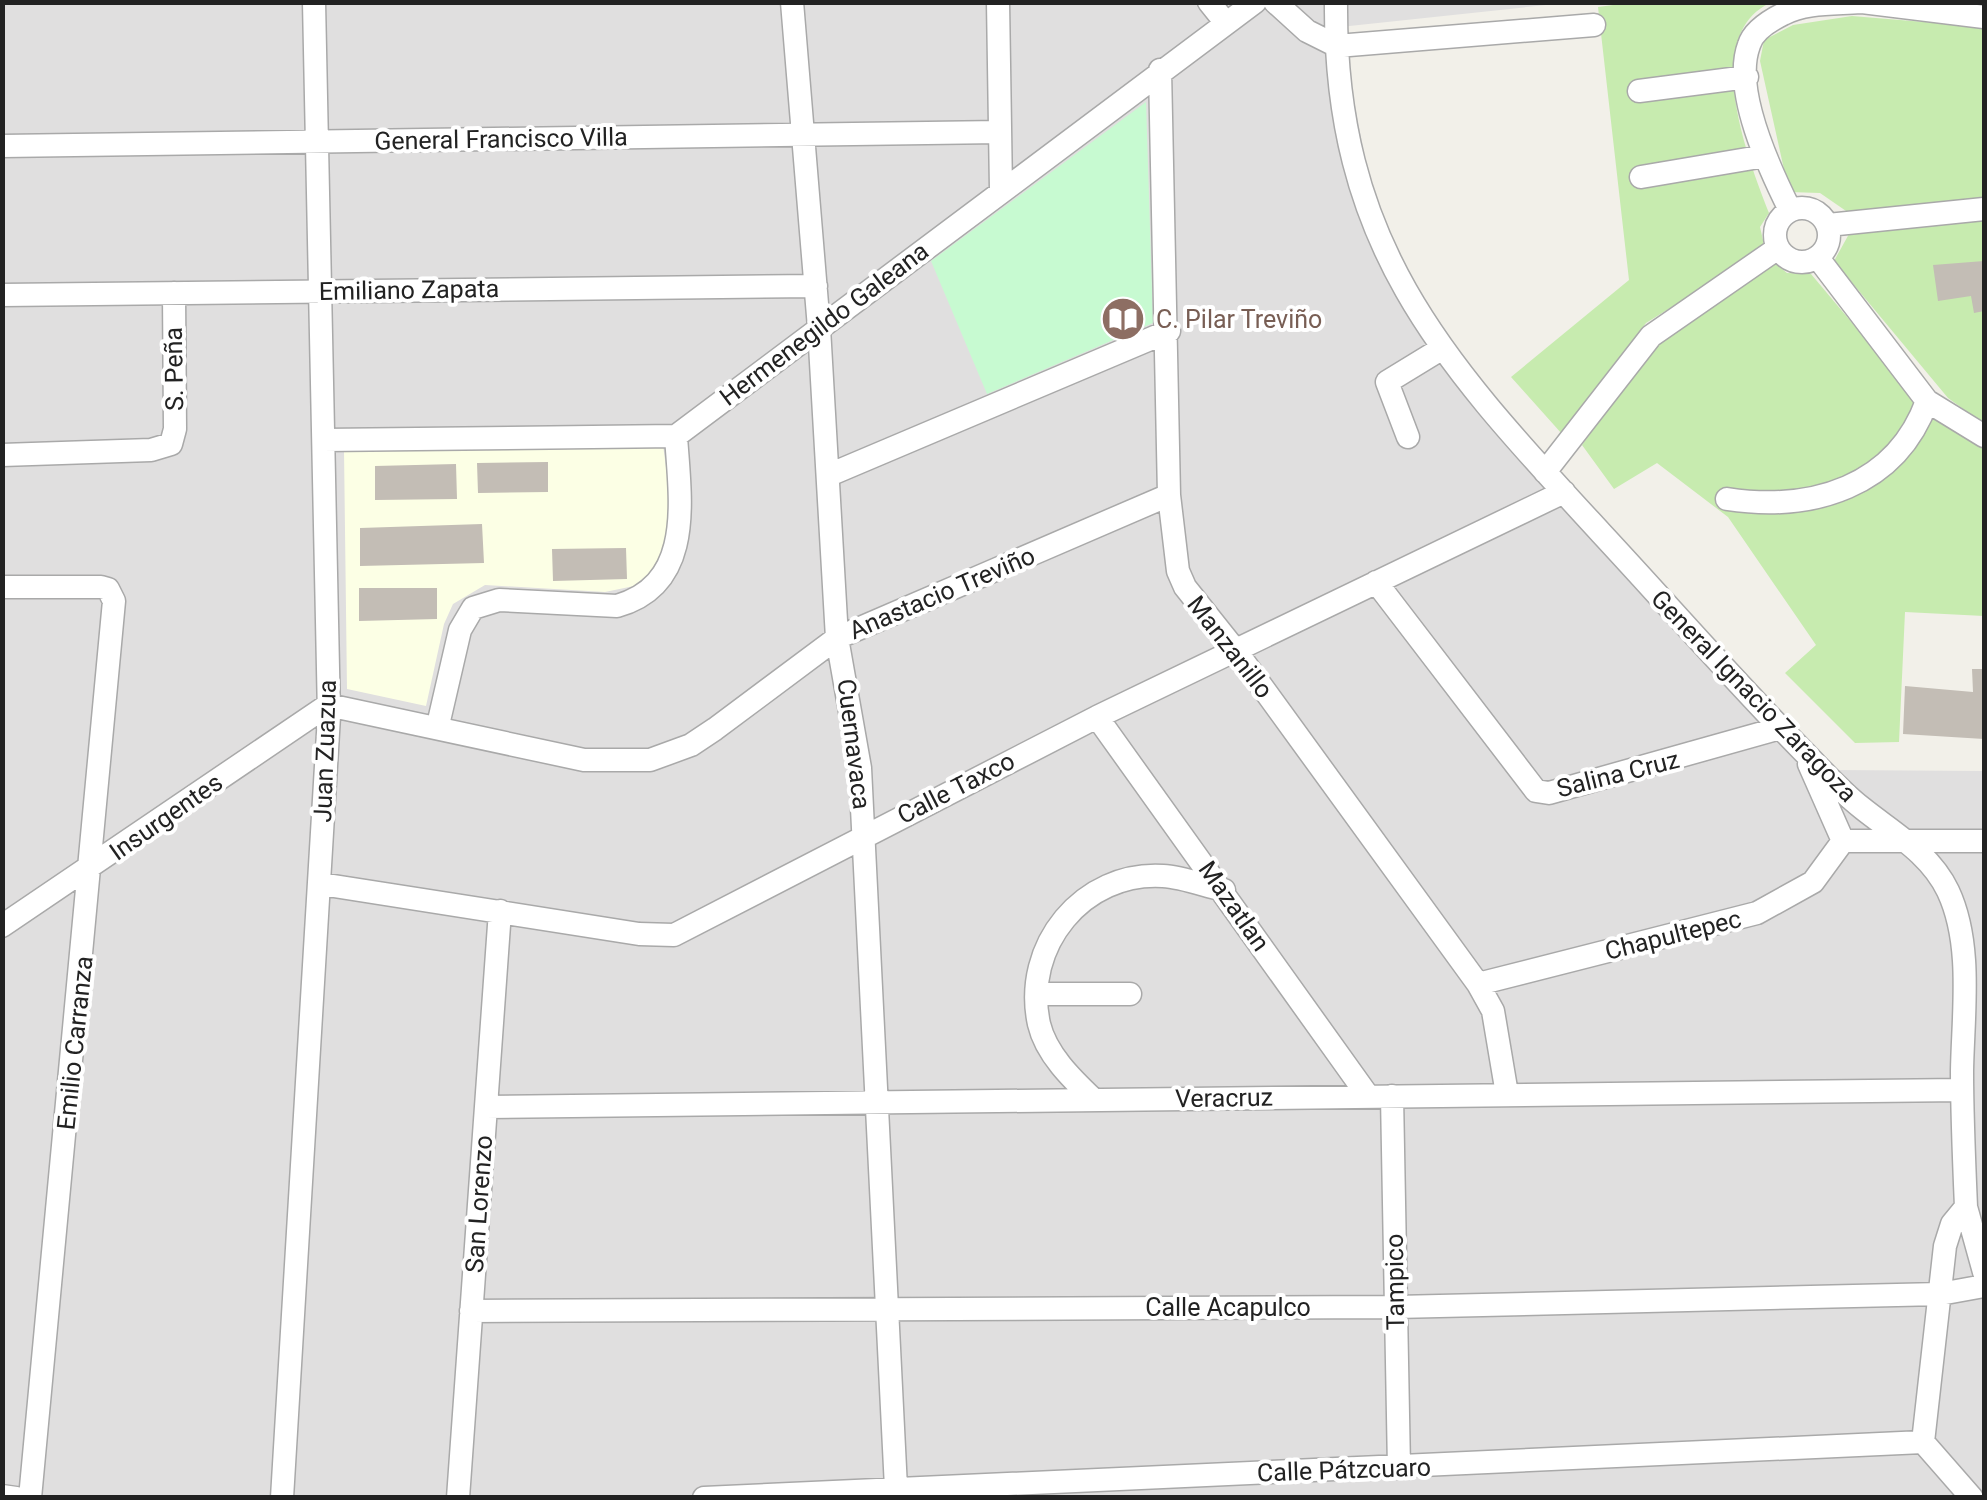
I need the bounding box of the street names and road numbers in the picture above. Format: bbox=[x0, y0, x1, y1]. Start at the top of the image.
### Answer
street label: General Francisco Villa bbox=[374, 122, 628, 156]
street label: Hermenegildo Galeana bbox=[714, 236, 934, 412]
street label: Emiliano Zapata bbox=[319, 274, 499, 306]
street label: S. Peña bbox=[159, 327, 189, 411]
street label: Anastacio Treviño bbox=[845, 541, 1039, 645]
street label: General Ignacio Zaragoza bbox=[1645, 584, 1863, 808]
street label: Manzanillo bbox=[1181, 590, 1279, 704]
street label: Cuernavaca bbox=[832, 677, 876, 811]
street label: Juan Zuazua bbox=[308, 679, 342, 823]
street label: Salina Cruz bbox=[1554, 745, 1682, 803]
street label: Calle Taxco bbox=[893, 746, 1019, 830]
street label: Insurgentes bbox=[104, 768, 228, 866]
street label: Mazatlan bbox=[1193, 855, 1275, 957]
street label: Chapultepec bbox=[1602, 904, 1744, 966]
street label: Emilio Carranza bbox=[51, 955, 99, 1131]
street label: Veracruz bbox=[1175, 1083, 1273, 1113]
street label: San Lorenzo bbox=[460, 1134, 498, 1274]
street label: Tampico bbox=[1380, 1233, 1410, 1331]
street label: Calle Acapulco bbox=[1145, 1293, 1311, 1322]
street label: Calle Pátzcuaro bbox=[1257, 1452, 1431, 1488]

